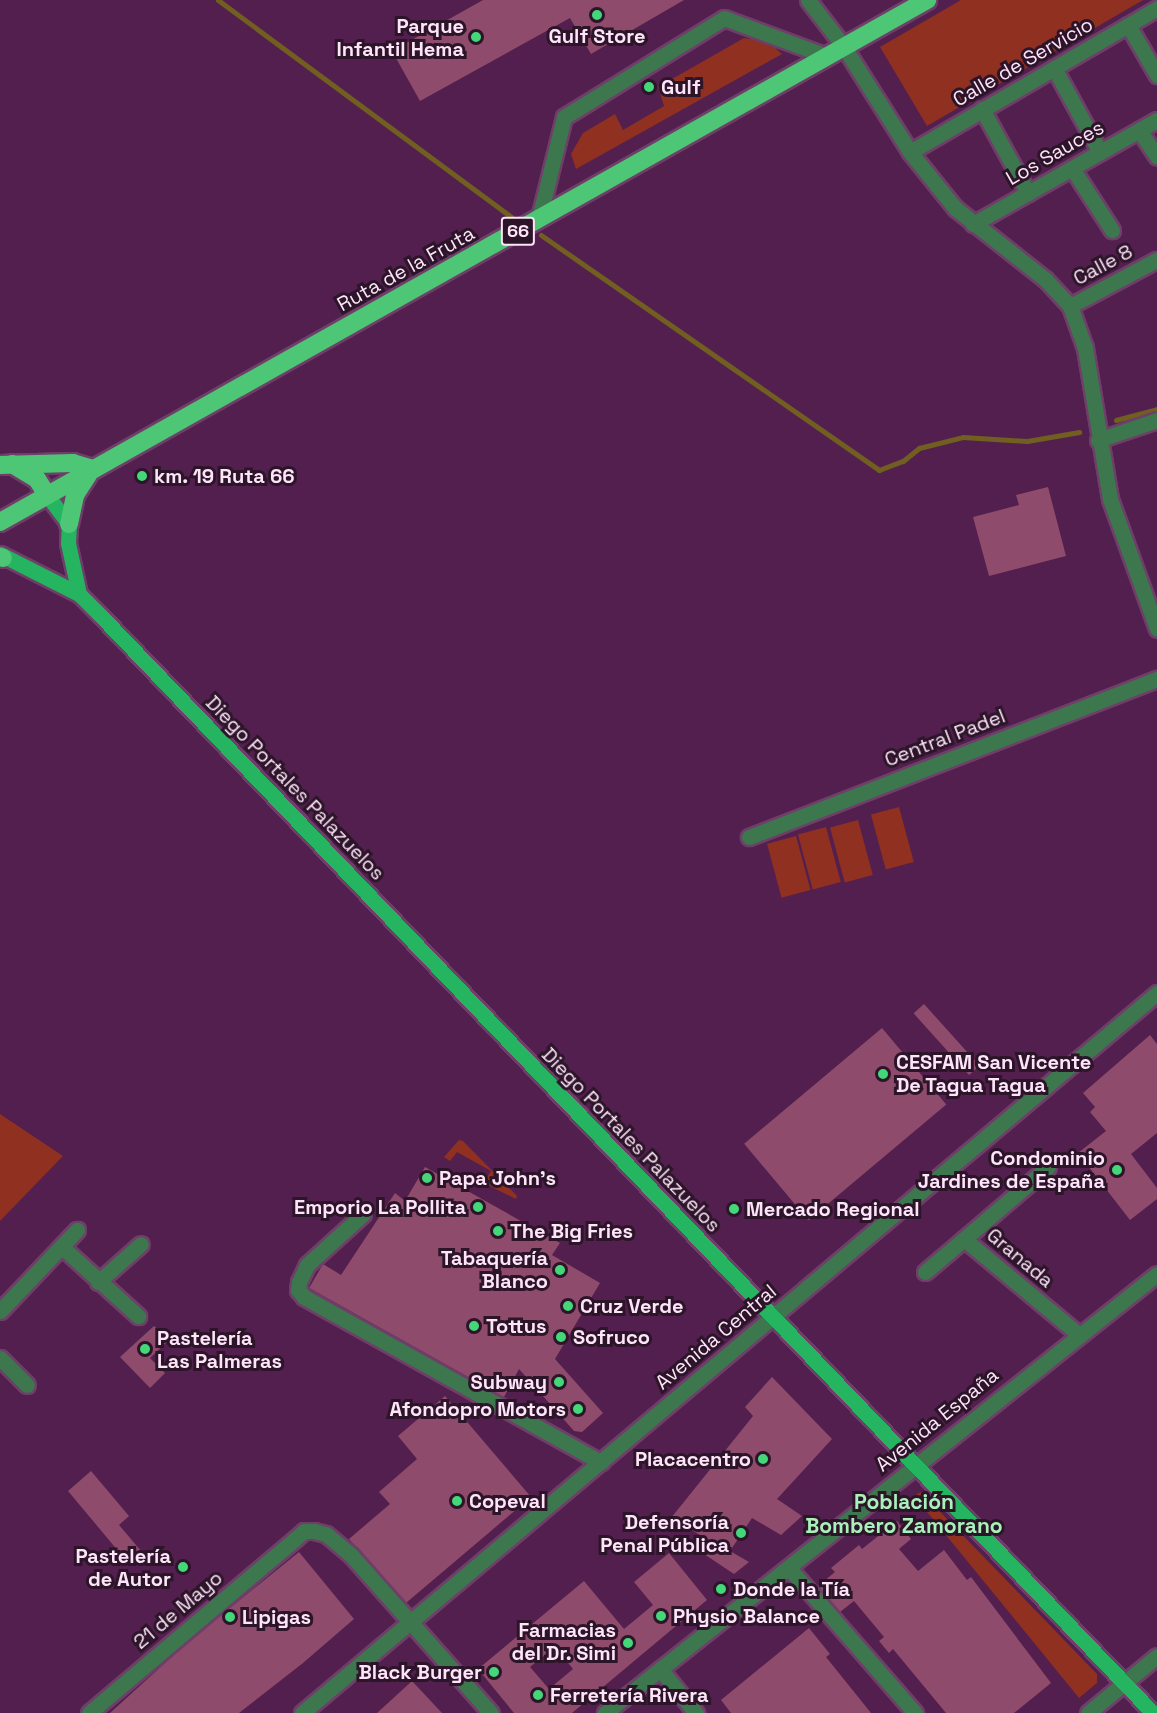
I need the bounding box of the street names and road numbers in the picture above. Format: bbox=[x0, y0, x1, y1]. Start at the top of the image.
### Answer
street label: Calle de Servicio bbox=[949, 12, 1097, 112]
street label: Los Sauces bbox=[1002, 115, 1108, 191]
road number: 66 bbox=[500, 216, 536, 246]
street label: Ruta de la Fruta bbox=[333, 221, 479, 317]
street label: Calle 8 bbox=[1069, 239, 1137, 291]
street label: Diego Portales Palazuelos bbox=[201, 691, 389, 885]
street label: Central Padel bbox=[881, 704, 1009, 772]
street label: Diego Portales Palazuelos bbox=[537, 1043, 725, 1237]
street label: Granada bbox=[982, 1223, 1058, 1293]
street label: Avenida Central bbox=[651, 1279, 781, 1395]
street label: Avenida España bbox=[871, 1363, 1003, 1477]
street label: 21 de Mayo bbox=[129, 1566, 227, 1654]

